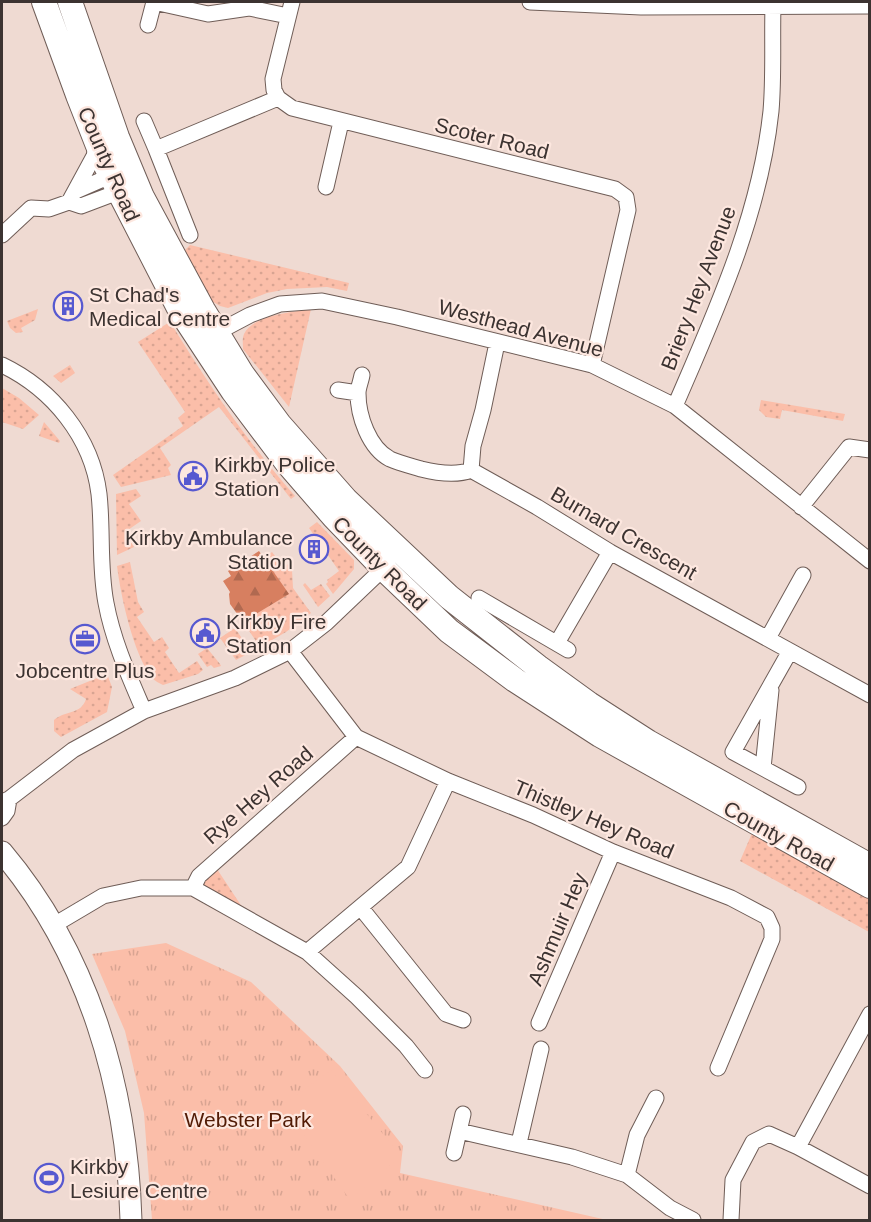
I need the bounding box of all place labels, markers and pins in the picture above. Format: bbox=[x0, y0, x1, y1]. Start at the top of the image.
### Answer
place label: St Chad's Medical Centre bbox=[89, 283, 230, 330]
building icon: St Chad's Medical Centre bbox=[52, 290, 84, 322]
place label: Kirkby Police Station bbox=[214, 453, 335, 500]
public building icon: Kirkby Police Station bbox=[177, 460, 209, 492]
place label: Kirkby Ambulance Station bbox=[125, 526, 293, 573]
building icon: Kirkby Ambulance Station bbox=[298, 533, 330, 565]
place label: Kirkby Fire Station bbox=[226, 610, 326, 657]
public building icon: Kirkby Fire Station bbox=[189, 617, 221, 649]
office icon: Jobcentre Plus bbox=[69, 623, 101, 655]
place label: Jobcentre Plus bbox=[16, 659, 154, 682]
place label: Kirkby Lesiure Centre bbox=[70, 1155, 208, 1202]
sports icon: Kirkby Lesiure Centre bbox=[33, 1162, 65, 1194]

